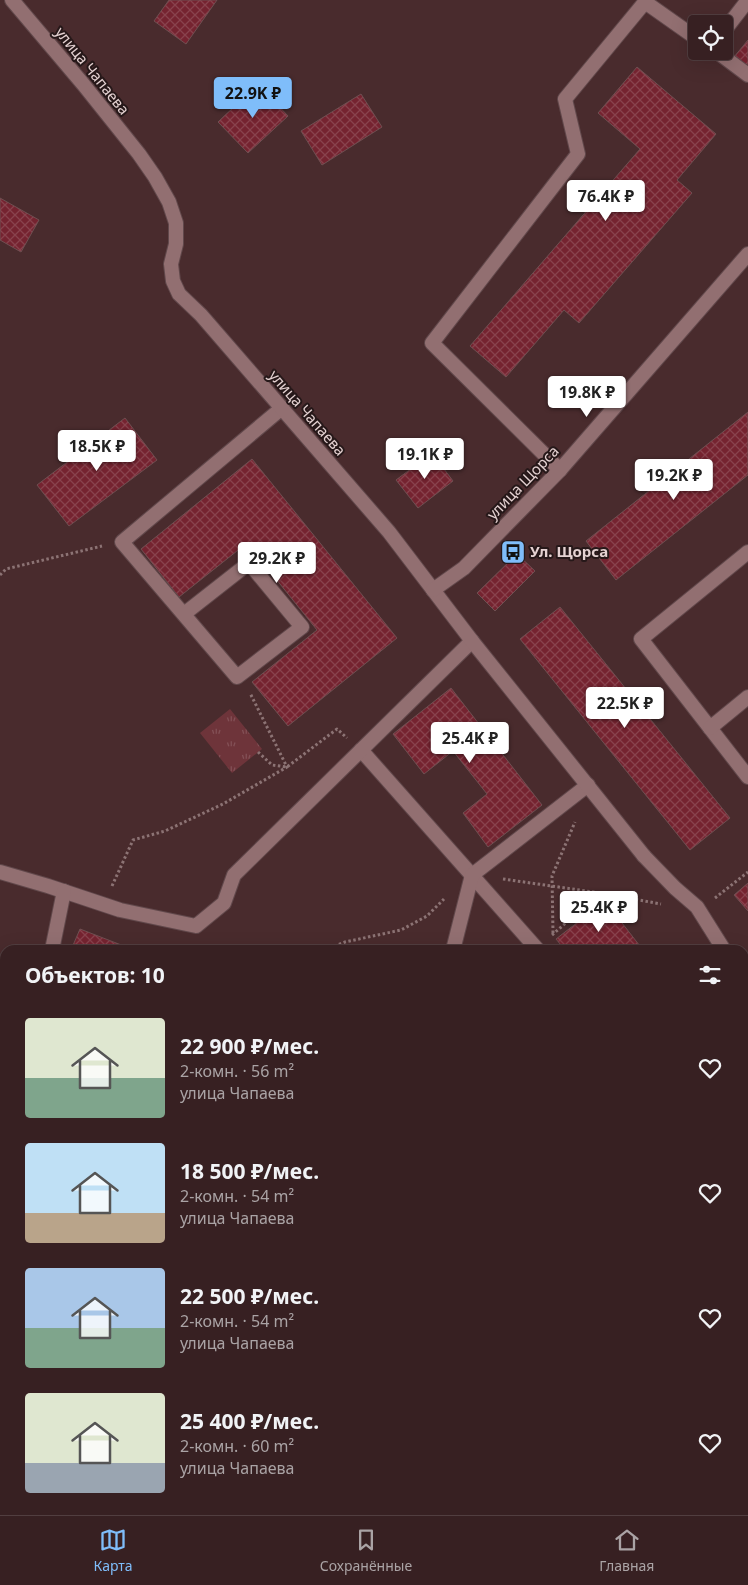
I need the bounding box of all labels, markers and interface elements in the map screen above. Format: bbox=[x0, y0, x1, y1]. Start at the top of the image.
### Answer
map controls bbox=[688, 15, 733, 60]
button: locate bbox=[688, 15, 733, 60]
street label: улица Чапаева bbox=[51, 22, 134, 118]
pin: 22.9K ₽ bbox=[207, 76, 299, 119]
text: 22.9K ₽ bbox=[225, 82, 281, 104]
pin: 76.4K ₽ bbox=[560, 180, 652, 222]
text: 76.4K ₽ bbox=[578, 185, 634, 207]
street label: улица Чапаева bbox=[265, 365, 351, 459]
pin: 19.8K ₽ bbox=[541, 376, 633, 418]
text: 19.8K ₽ bbox=[559, 381, 615, 403]
pin: 18.5K ₽ bbox=[51, 430, 143, 472]
text: 18.5K ₽ bbox=[69, 435, 125, 457]
pin: 19.1K ₽ bbox=[379, 438, 471, 480]
street label: улица Щорса bbox=[482, 441, 563, 524]
text: 19.1K ₽ bbox=[397, 443, 453, 465]
pin: 19.2K ₽ bbox=[628, 458, 720, 501]
text: 19.2K ₽ bbox=[646, 464, 702, 486]
bus stop icon: Ул. Щорса bbox=[500, 539, 526, 565]
place label: Ул. Щорса bbox=[530, 541, 608, 561]
pin: 29.2K ₽ bbox=[231, 542, 323, 584]
text: 29.2K ₽ bbox=[249, 547, 305, 569]
pin: 22.5K ₽ bbox=[579, 686, 671, 729]
text: 22.5K ₽ bbox=[597, 692, 653, 714]
pin: 25.4K ₽ bbox=[424, 722, 516, 764]
text: 25.4K ₽ bbox=[442, 727, 498, 749]
pin: 25.4K ₽ bbox=[553, 890, 645, 933]
text: 25.4K ₽ bbox=[571, 896, 627, 918]
text: Объектов: 10 bbox=[25, 961, 165, 989]
icon: filters bbox=[696, 961, 724, 989]
text: 22 900 ₽/мес. bbox=[180, 1032, 319, 1060]
icon: home bbox=[65, 1038, 125, 1098]
icon: heart bbox=[696, 1054, 724, 1082]
text: 2-комн. · 56 m² bbox=[180, 1060, 294, 1082]
text: улица Чапаева bbox=[180, 1082, 295, 1104]
text: 18 500 ₽/мес. bbox=[180, 1157, 319, 1185]
icon: home bbox=[65, 1163, 125, 1223]
icon: heart bbox=[696, 1179, 724, 1207]
text: 2-комн. · 54 m² bbox=[180, 1185, 294, 1207]
text: улица Чапаева bbox=[180, 1207, 295, 1229]
text: 22 500 ₽/мес. bbox=[180, 1282, 319, 1310]
icon: home bbox=[65, 1288, 125, 1348]
icon: heart bbox=[696, 1304, 724, 1332]
text: 2-комн. · 54 m² bbox=[180, 1310, 294, 1332]
text: улица Чапаева bbox=[180, 1332, 295, 1354]
text: 25 400 ₽/мес. bbox=[180, 1407, 319, 1435]
icon: home bbox=[65, 1413, 125, 1473]
icon: heart bbox=[696, 1429, 724, 1457]
text: 2-комн. · 60 m² bbox=[180, 1435, 294, 1457]
text: улица Чапаева bbox=[180, 1457, 295, 1479]
tab: Карта bbox=[94, 1526, 133, 1575]
tab: Сохранённые bbox=[320, 1526, 412, 1575]
tab: Главная bbox=[599, 1526, 654, 1575]

